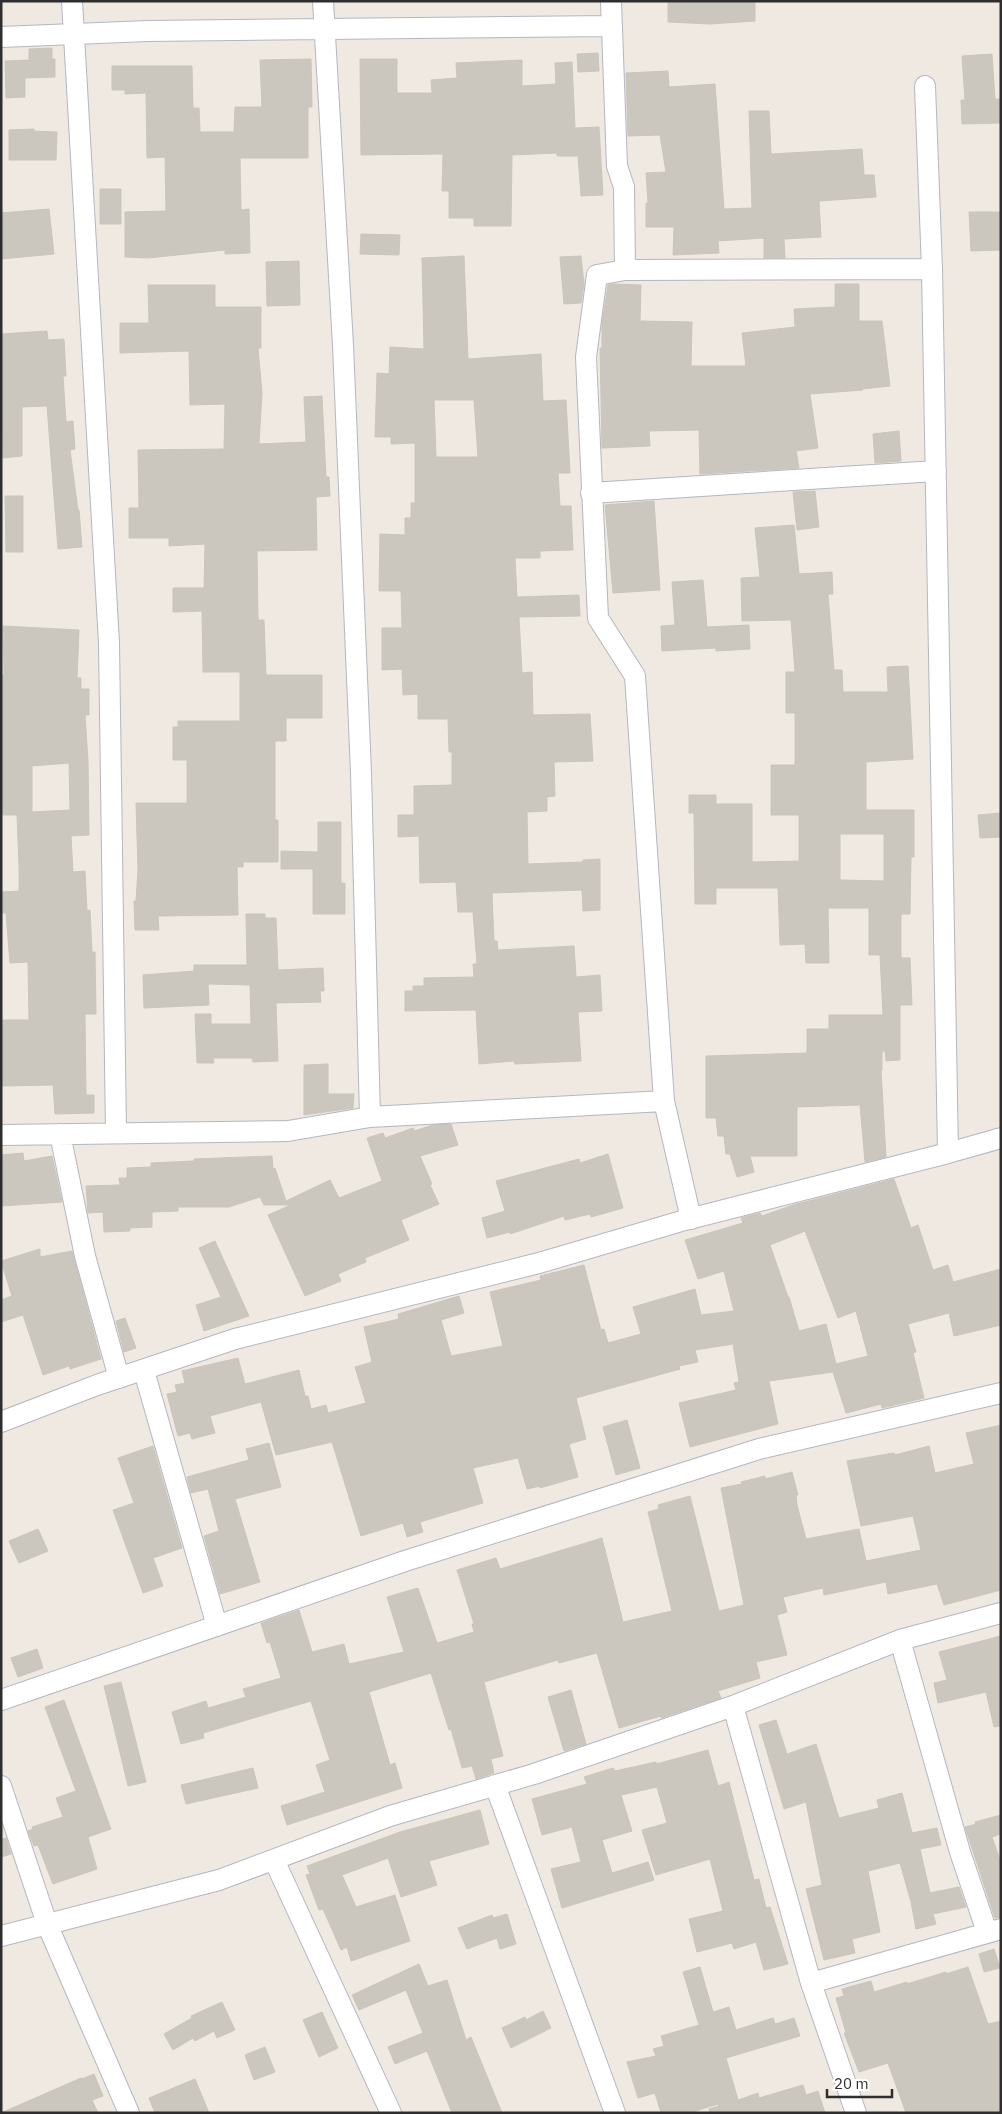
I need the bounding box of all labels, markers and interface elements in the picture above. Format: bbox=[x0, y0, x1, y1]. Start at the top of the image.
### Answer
scale bar bbox=[827, 2066, 892, 2098]
text: 20 m bbox=[834, 2074, 869, 2093]

